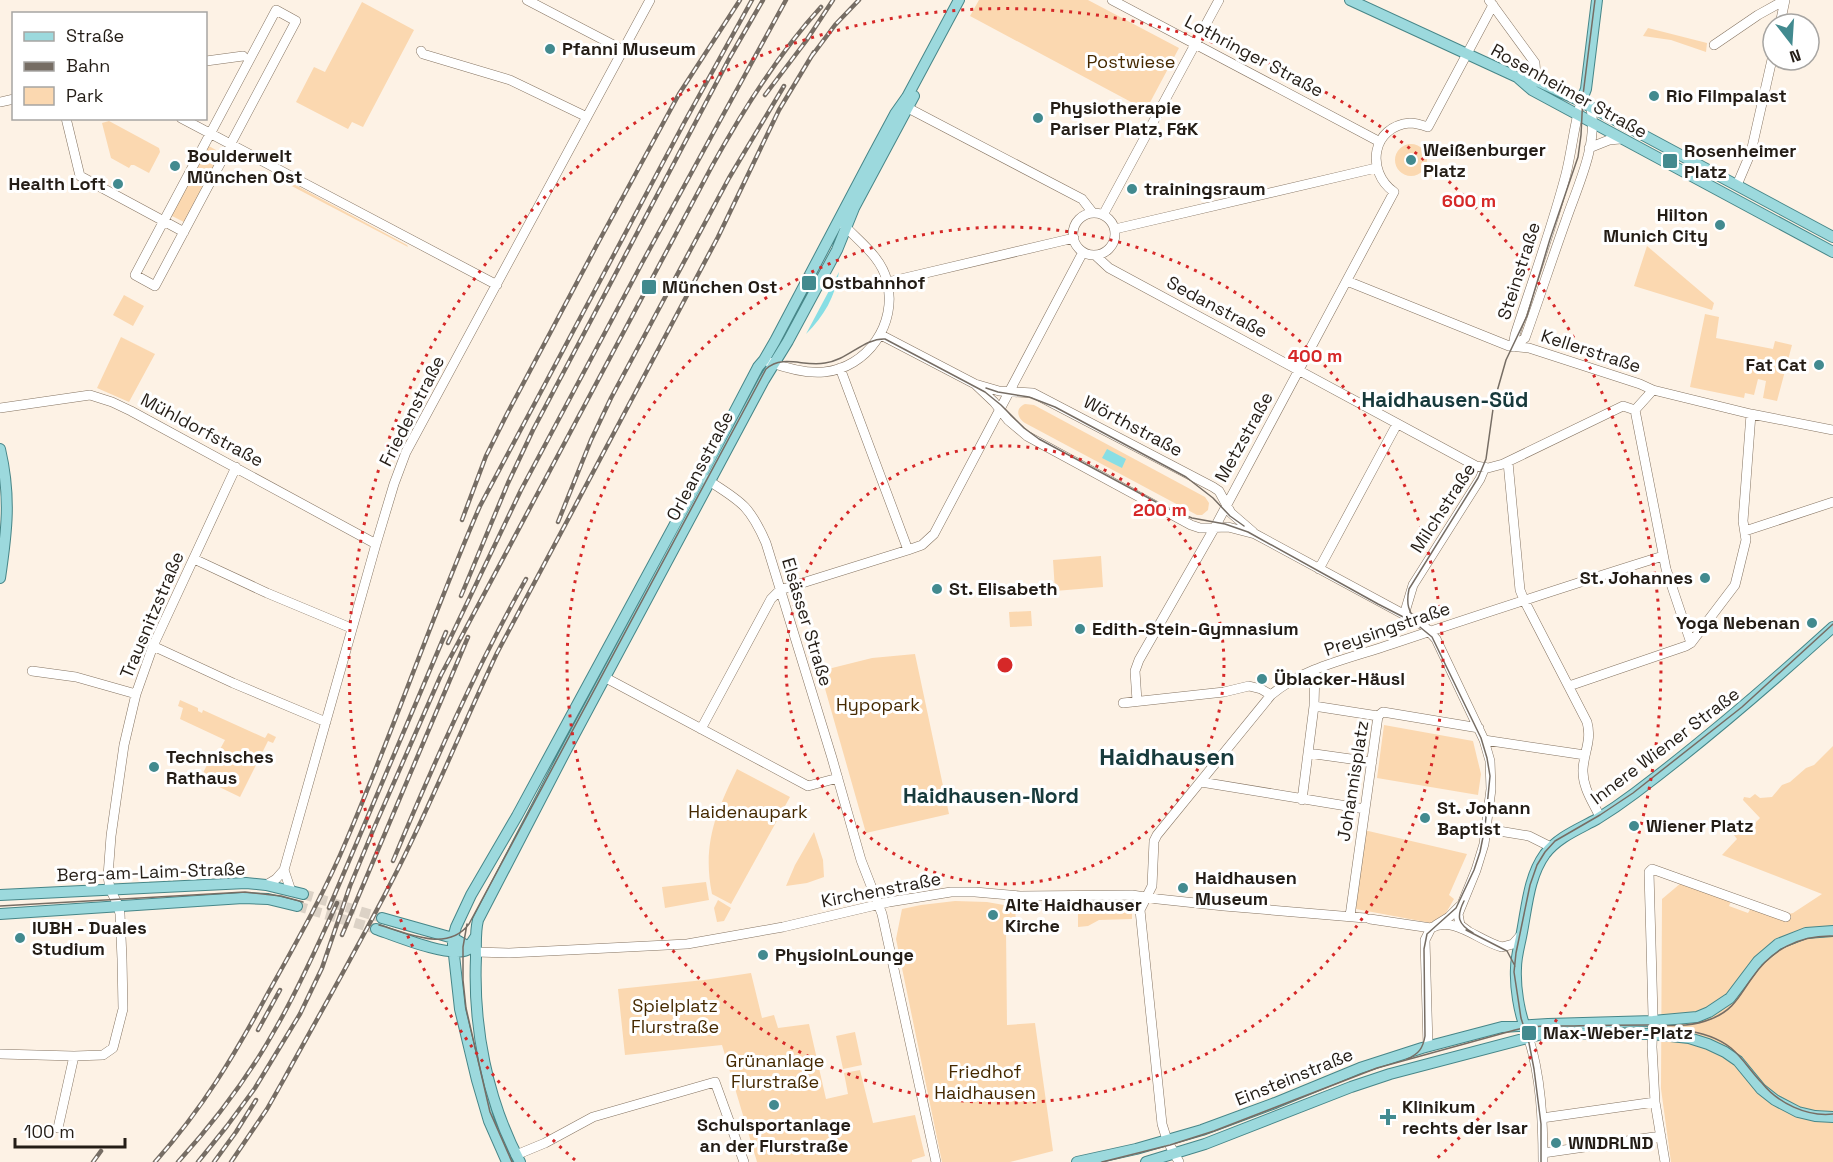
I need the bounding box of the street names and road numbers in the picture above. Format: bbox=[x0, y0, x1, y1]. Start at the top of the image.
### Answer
street label: Lothringer Straße bbox=[1181, 9, 1328, 102]
street label: Rosenheimer Straße bbox=[1487, 38, 1652, 143]
street label: Steinstraße bbox=[1492, 219, 1545, 323]
street label: Sedanstraße bbox=[1163, 270, 1272, 343]
street label: Kellerstraße bbox=[1538, 324, 1644, 377]
street label: Friedenstraße bbox=[374, 352, 449, 470]
street label: Metzstraße bbox=[1209, 387, 1278, 486]
street label: Mühldorfstraße bbox=[137, 388, 268, 472]
street label: Wörthstraße bbox=[1080, 390, 1187, 461]
street label: Orleansstraße bbox=[661, 407, 738, 525]
street label: Milchstraße bbox=[1405, 458, 1480, 557]
street label: Trausnitzstraße bbox=[114, 548, 189, 682]
street label: Elsässer Straße bbox=[777, 555, 838, 689]
street label: Preysingstraße bbox=[1321, 596, 1453, 661]
street label: Innere Wiener Straße bbox=[1586, 682, 1744, 809]
street label: Johannisplatz bbox=[1332, 719, 1373, 843]
street label: Berg-am-Laim-Straße bbox=[56, 857, 246, 886]
street label: Kirchenstraße bbox=[819, 867, 943, 912]
street label: Einsteinstraße bbox=[1231, 1042, 1356, 1111]

